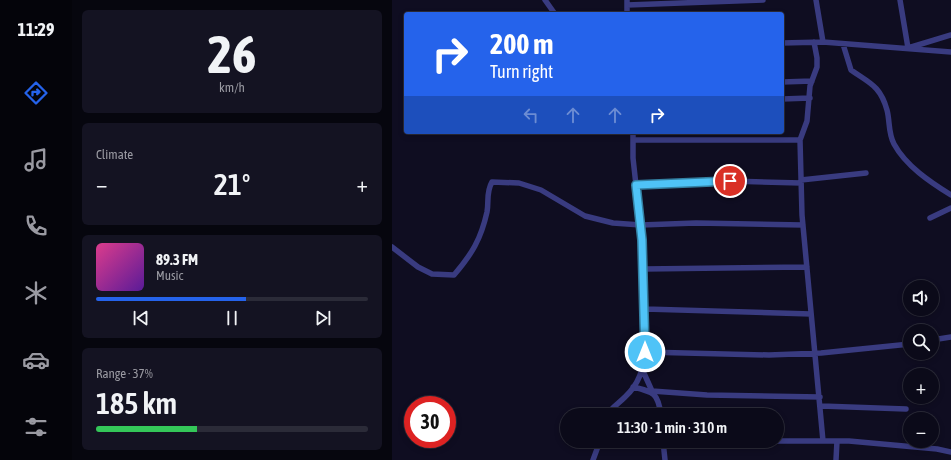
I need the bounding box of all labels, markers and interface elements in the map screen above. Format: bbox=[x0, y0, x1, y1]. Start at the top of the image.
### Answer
text: 11:29 bbox=[17, 19, 55, 40]
text: 26 bbox=[208, 24, 256, 84]
icon: right bbox=[424, 28, 476, 80]
text: 200 m bbox=[490, 28, 553, 60]
text: Turn right bbox=[490, 61, 553, 82]
icon: directions bbox=[22, 79, 50, 107]
text: km/h bbox=[219, 80, 245, 95]
icon: left bbox=[520, 104, 542, 126]
icon: ahead bbox=[562, 104, 584, 126]
icon: ahead bbox=[604, 104, 626, 126]
icon: right bbox=[646, 104, 668, 126]
icon: music bbox=[22, 146, 50, 174]
text: Climate bbox=[96, 147, 133, 162]
pin bbox=[713, 164, 747, 198]
text: 21° bbox=[214, 167, 250, 201]
icon: arrive bbox=[719, 170, 741, 192]
text: − bbox=[96, 171, 107, 197]
text: + bbox=[357, 171, 368, 197]
icon: phone bbox=[22, 212, 50, 240]
text: 89.3 FM bbox=[156, 251, 198, 268]
text: Music bbox=[156, 268, 183, 283]
icon: climate bbox=[22, 279, 50, 307]
map controls bbox=[903, 280, 939, 448]
button: sound bbox=[903, 280, 939, 316]
icon: previous bbox=[130, 307, 152, 329]
icon: pause bbox=[221, 307, 243, 329]
icon: next bbox=[312, 307, 334, 329]
button: search bbox=[903, 324, 939, 360]
position arrow bbox=[624, 331, 666, 373]
icon: car bbox=[22, 346, 50, 374]
text: Range · 37% bbox=[96, 366, 153, 381]
button: + bbox=[903, 368, 939, 404]
text: 185 km bbox=[96, 386, 177, 420]
speed limit sign: 30 bbox=[404, 396, 456, 448]
button: − bbox=[903, 412, 939, 448]
icon: filters bbox=[22, 413, 50, 441]
text: 11:30 · 1 min · 310 m bbox=[617, 419, 727, 436]

